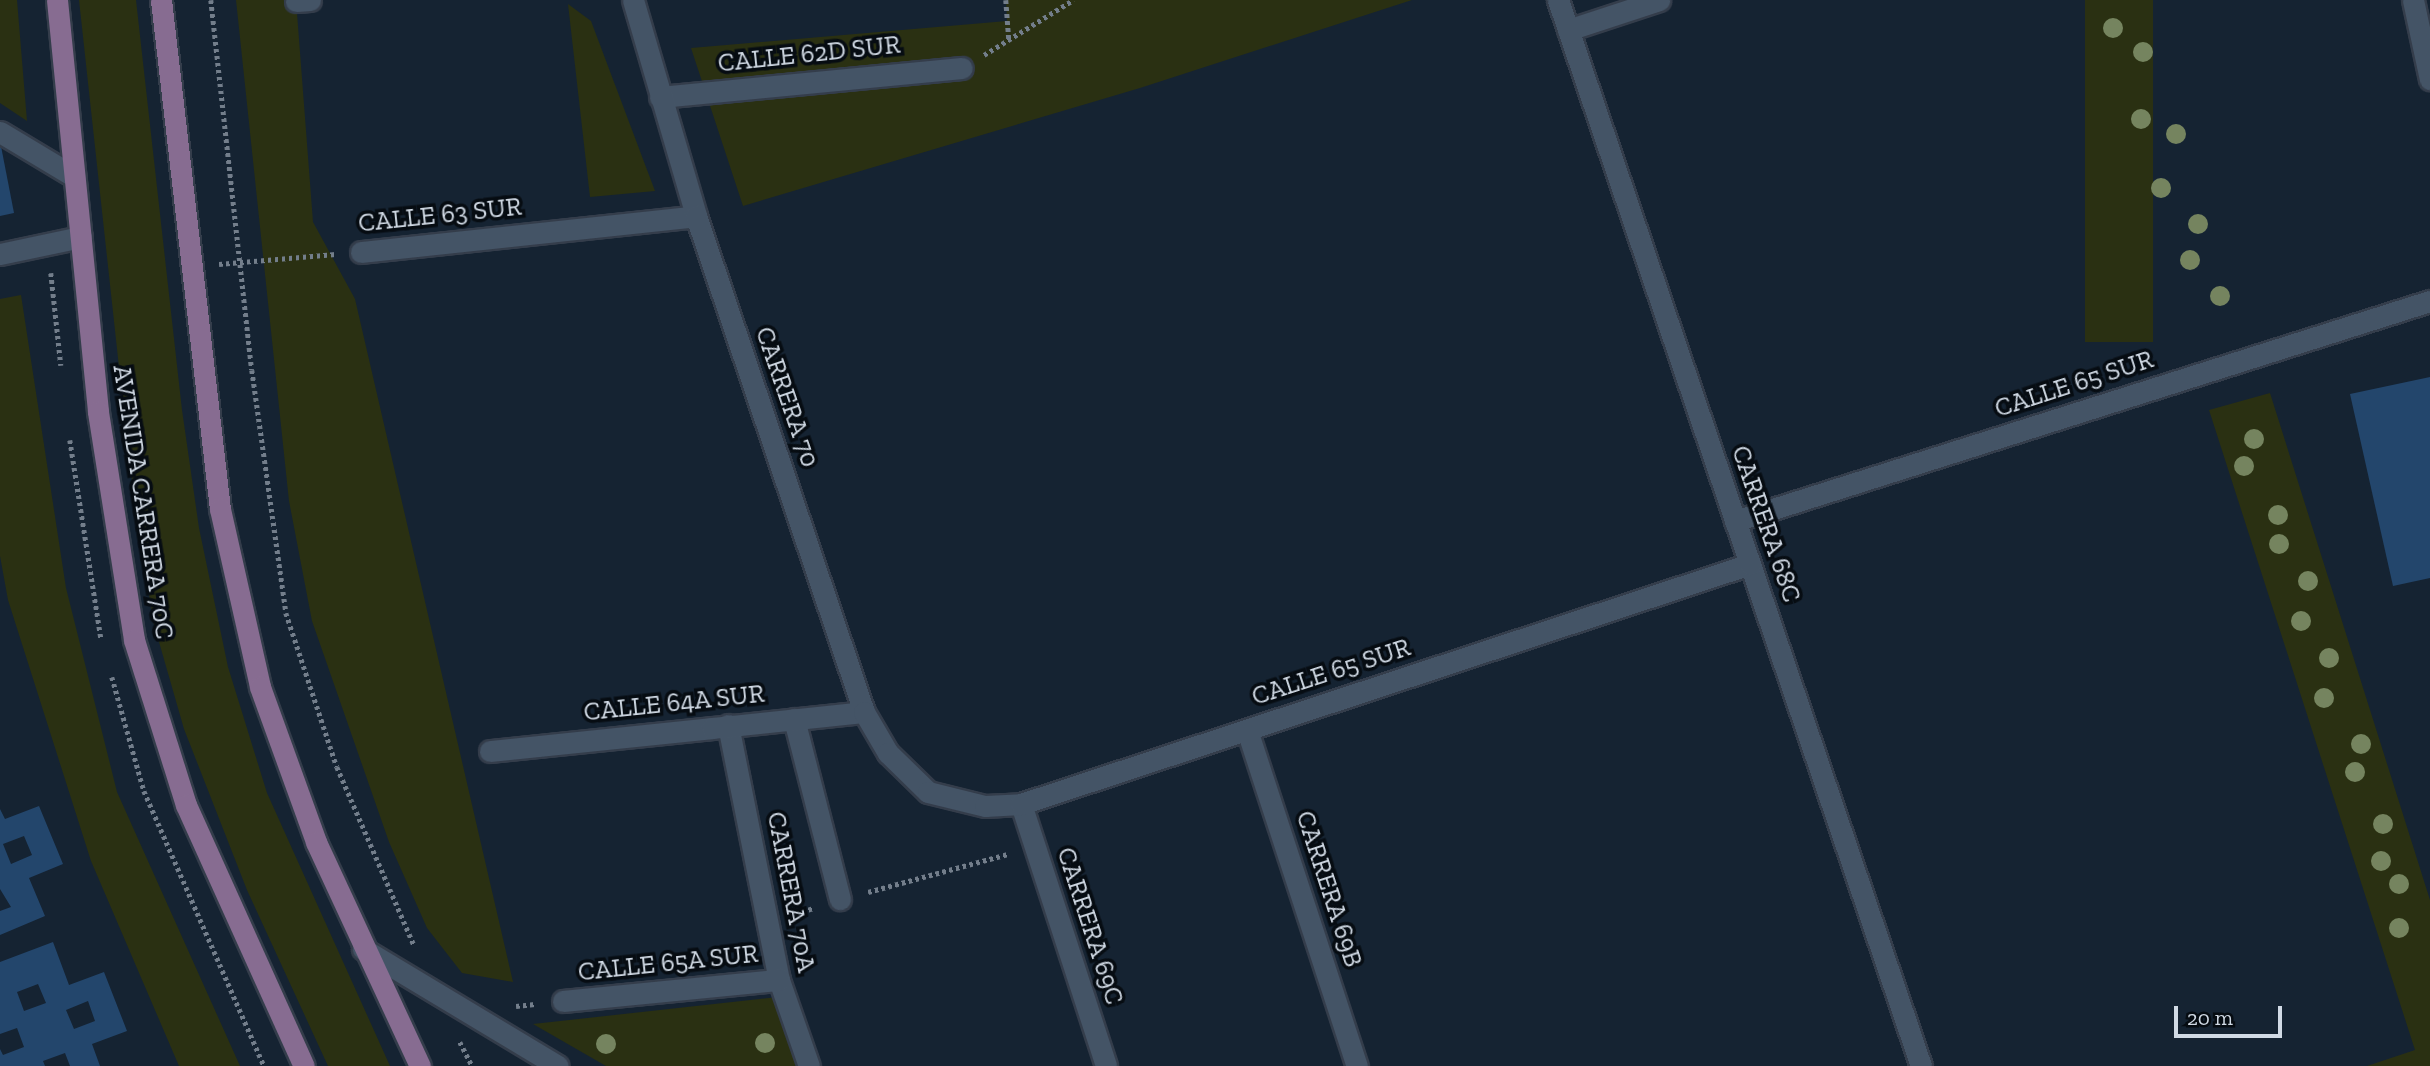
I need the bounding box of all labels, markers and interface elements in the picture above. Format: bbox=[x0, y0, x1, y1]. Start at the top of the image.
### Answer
street label: CALLE 62D SUR bbox=[716, 29, 902, 79]
street label: CALLE 63 SUR bbox=[357, 191, 523, 239]
street label: CARRERA 70 bbox=[748, 322, 826, 472]
street label: CALLE 65 SUR bbox=[1991, 344, 2157, 424]
street label: AVENIDA CARRERA 70C bbox=[106, 362, 180, 642]
street label: CARRERA 68C bbox=[1724, 441, 1808, 607]
street label: CALLE 65 SUR bbox=[1248, 632, 1414, 712]
street label: CALLE 64A SUR bbox=[582, 678, 766, 728]
street label: CARRERA 69B bbox=[1289, 807, 1369, 971]
street label: CARRERA 70A bbox=[760, 809, 822, 975]
street label: CARRERA 69C bbox=[1050, 843, 1130, 1009]
street label: CALLE 65A SUR bbox=[576, 938, 760, 988]
scale bar bbox=[2178, 992, 2286, 1036]
text: 20 m bbox=[2187, 1005, 2233, 1030]

